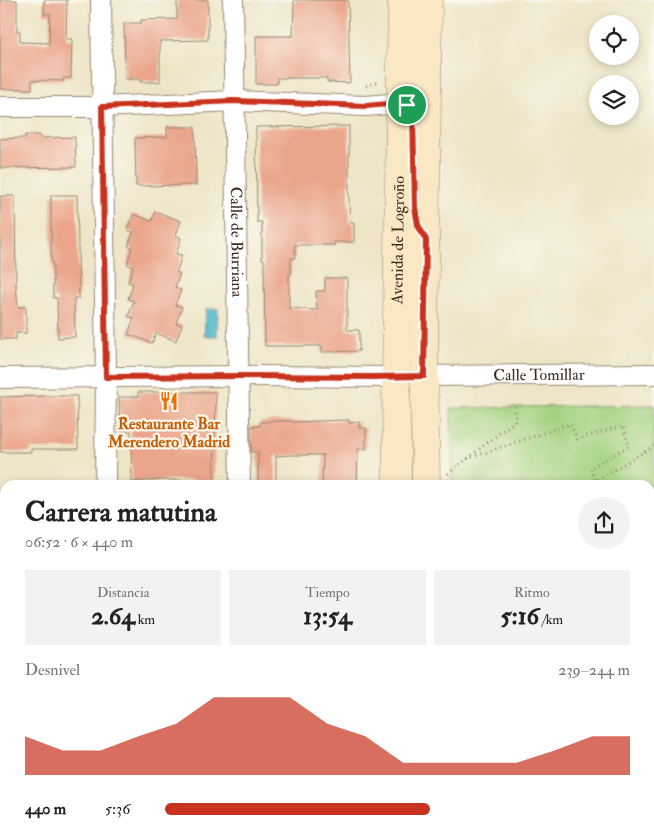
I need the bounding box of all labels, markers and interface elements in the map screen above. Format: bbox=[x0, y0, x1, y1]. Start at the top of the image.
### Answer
map controls bbox=[589, 15, 639, 125]
button: locate bbox=[589, 15, 639, 65]
button: layers bbox=[589, 75, 639, 125]
pin bbox=[386, 84, 428, 126]
icon: arrive bbox=[393, 91, 421, 119]
street label: Avenida de Logroño bbox=[387, 175, 409, 305]
street label: Calle de Burriana bbox=[226, 186, 247, 298]
street label: Calle Tomillar bbox=[493, 365, 585, 385]
restaurant icon: Restaurante Bar Merendero Madrid bbox=[158, 390, 180, 412]
place label: Restaurante Bar Merendero Madrid bbox=[107, 414, 230, 452]
text: Carrera matutina bbox=[25, 495, 216, 530]
button: share bbox=[578, 497, 630, 549]
text: 06:52 · 6 × 440 m bbox=[25, 532, 133, 552]
text: Distancia bbox=[97, 584, 149, 601]
text: Tiempo bbox=[305, 584, 350, 601]
text: Ritmo bbox=[514, 584, 550, 601]
text: 2.64 bbox=[91, 601, 135, 632]
text: 13:54 bbox=[303, 601, 352, 632]
text: 5:16 bbox=[500, 601, 539, 632]
text: km bbox=[135, 611, 155, 628]
text: /km bbox=[539, 611, 563, 628]
text: Desnivel bbox=[25, 660, 80, 680]
text: 239–244 m bbox=[558, 660, 630, 680]
text: 440 m bbox=[25, 799, 66, 819]
text: 5:36 bbox=[105, 799, 130, 819]

